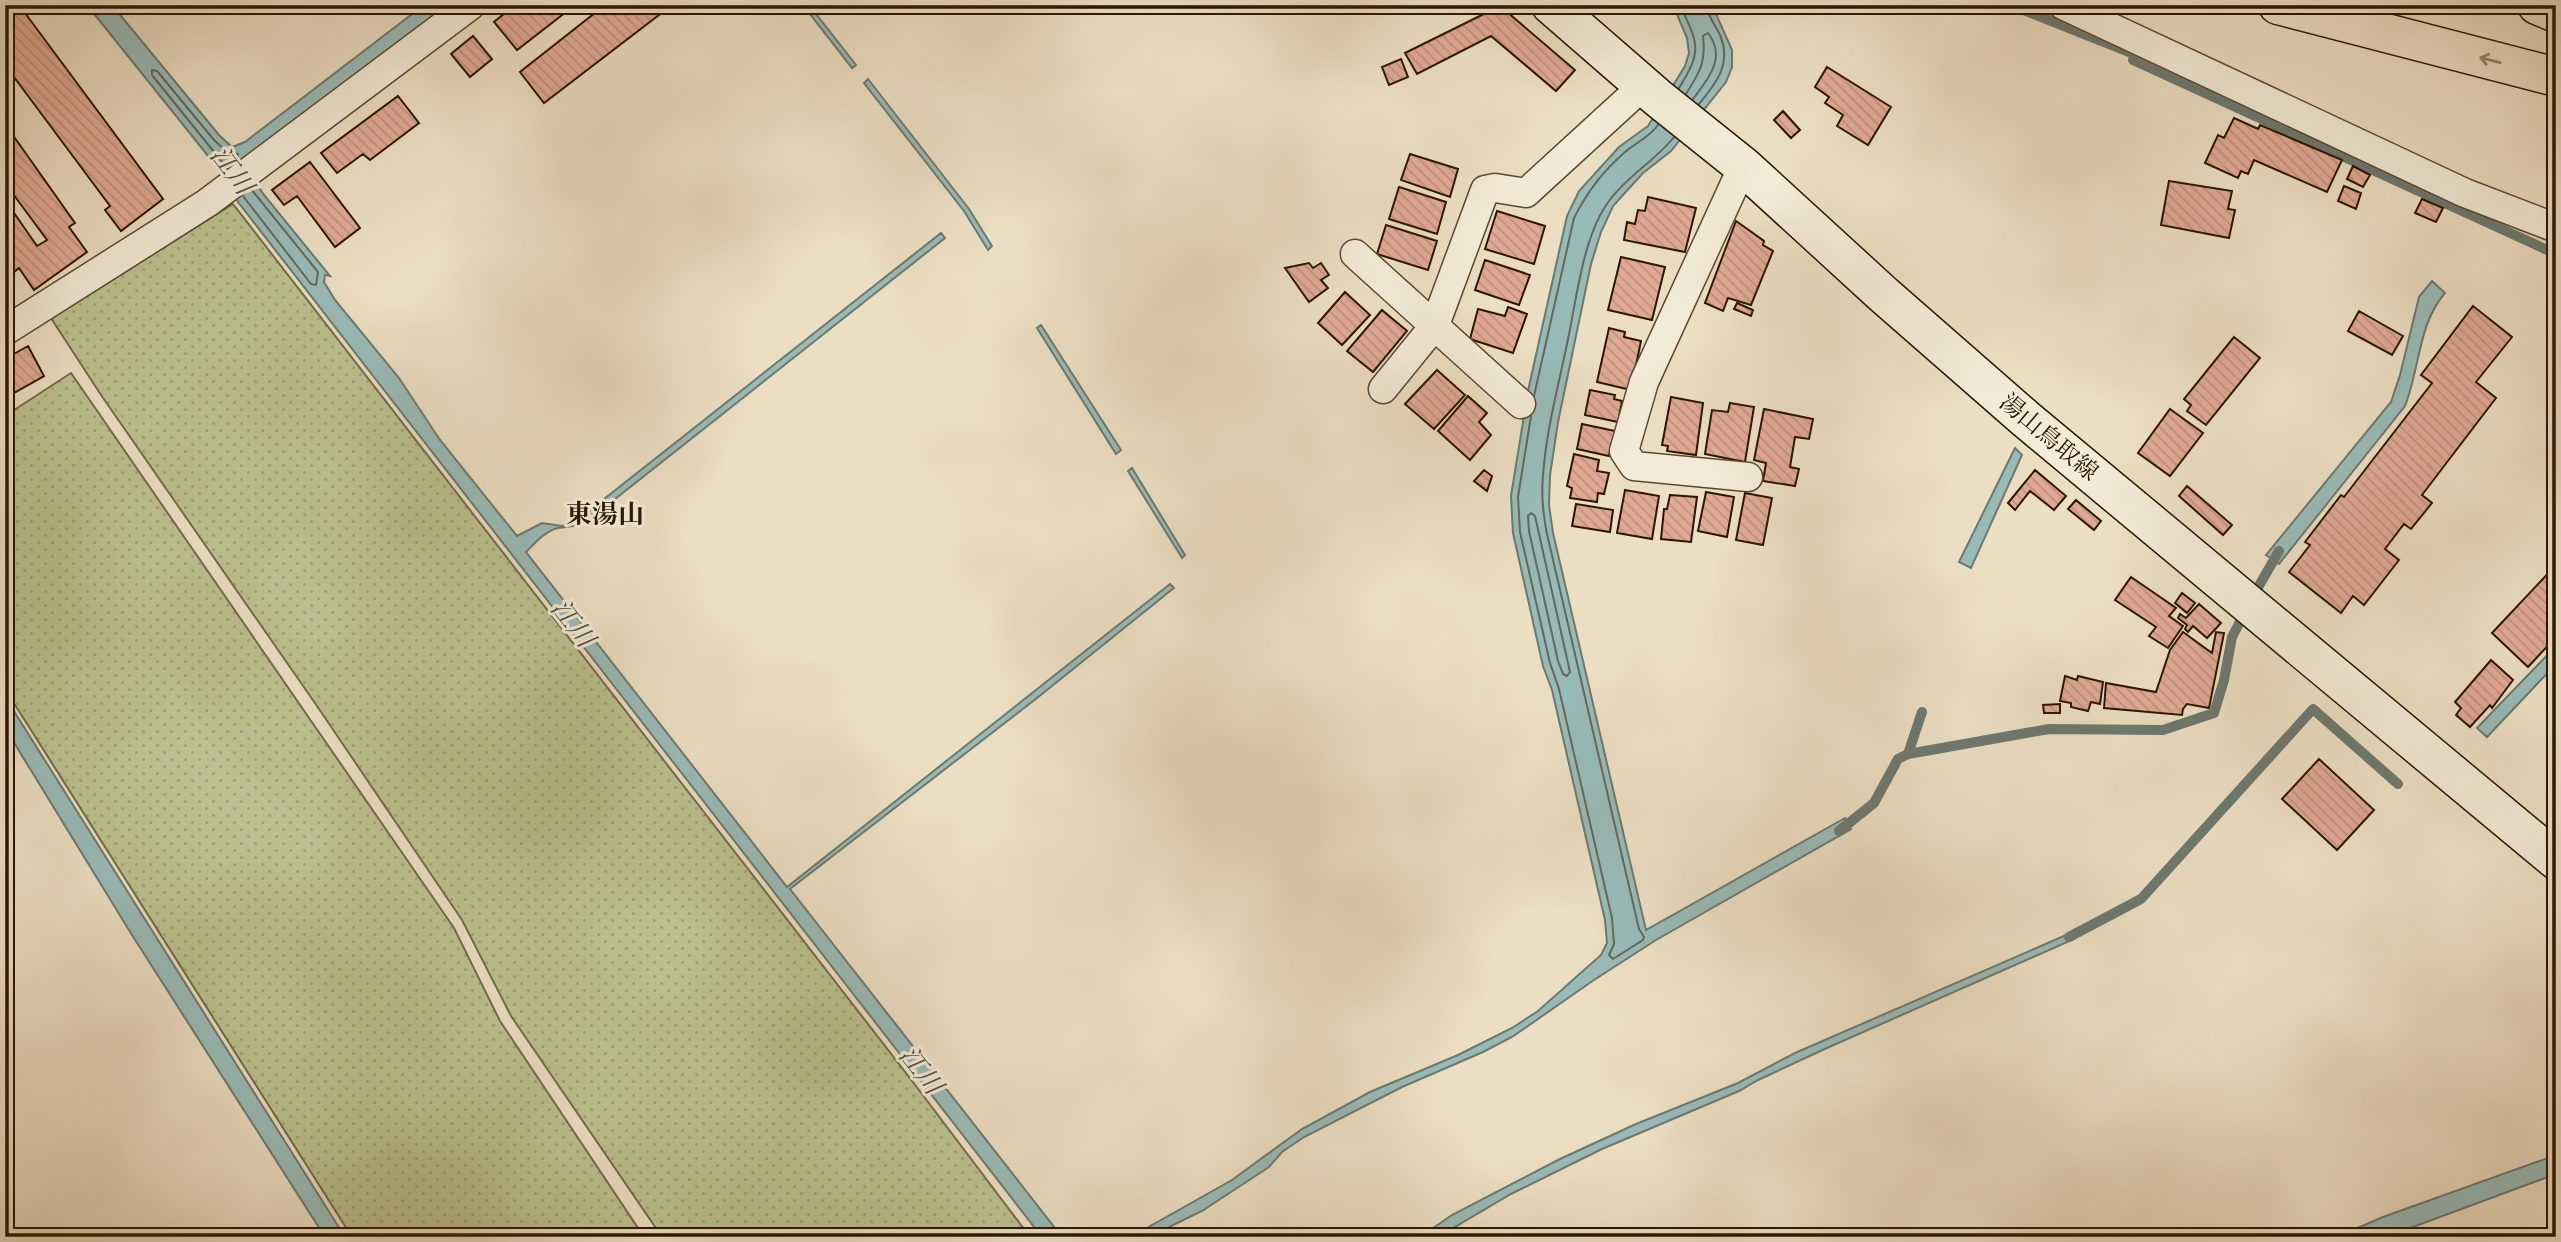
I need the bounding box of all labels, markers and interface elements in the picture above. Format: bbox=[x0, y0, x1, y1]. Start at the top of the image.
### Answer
one-way arrow bbox=[2479, 53, 2502, 66]
water label: 江川 bbox=[204, 140, 262, 203]
street label: 湯山鳥取線 bbox=[1993, 387, 2105, 487]
district label: 東湯山 bbox=[566, 498, 644, 530]
water label: 江川 bbox=[544, 593, 603, 656]
water label: 江川 bbox=[892, 1040, 951, 1103]

